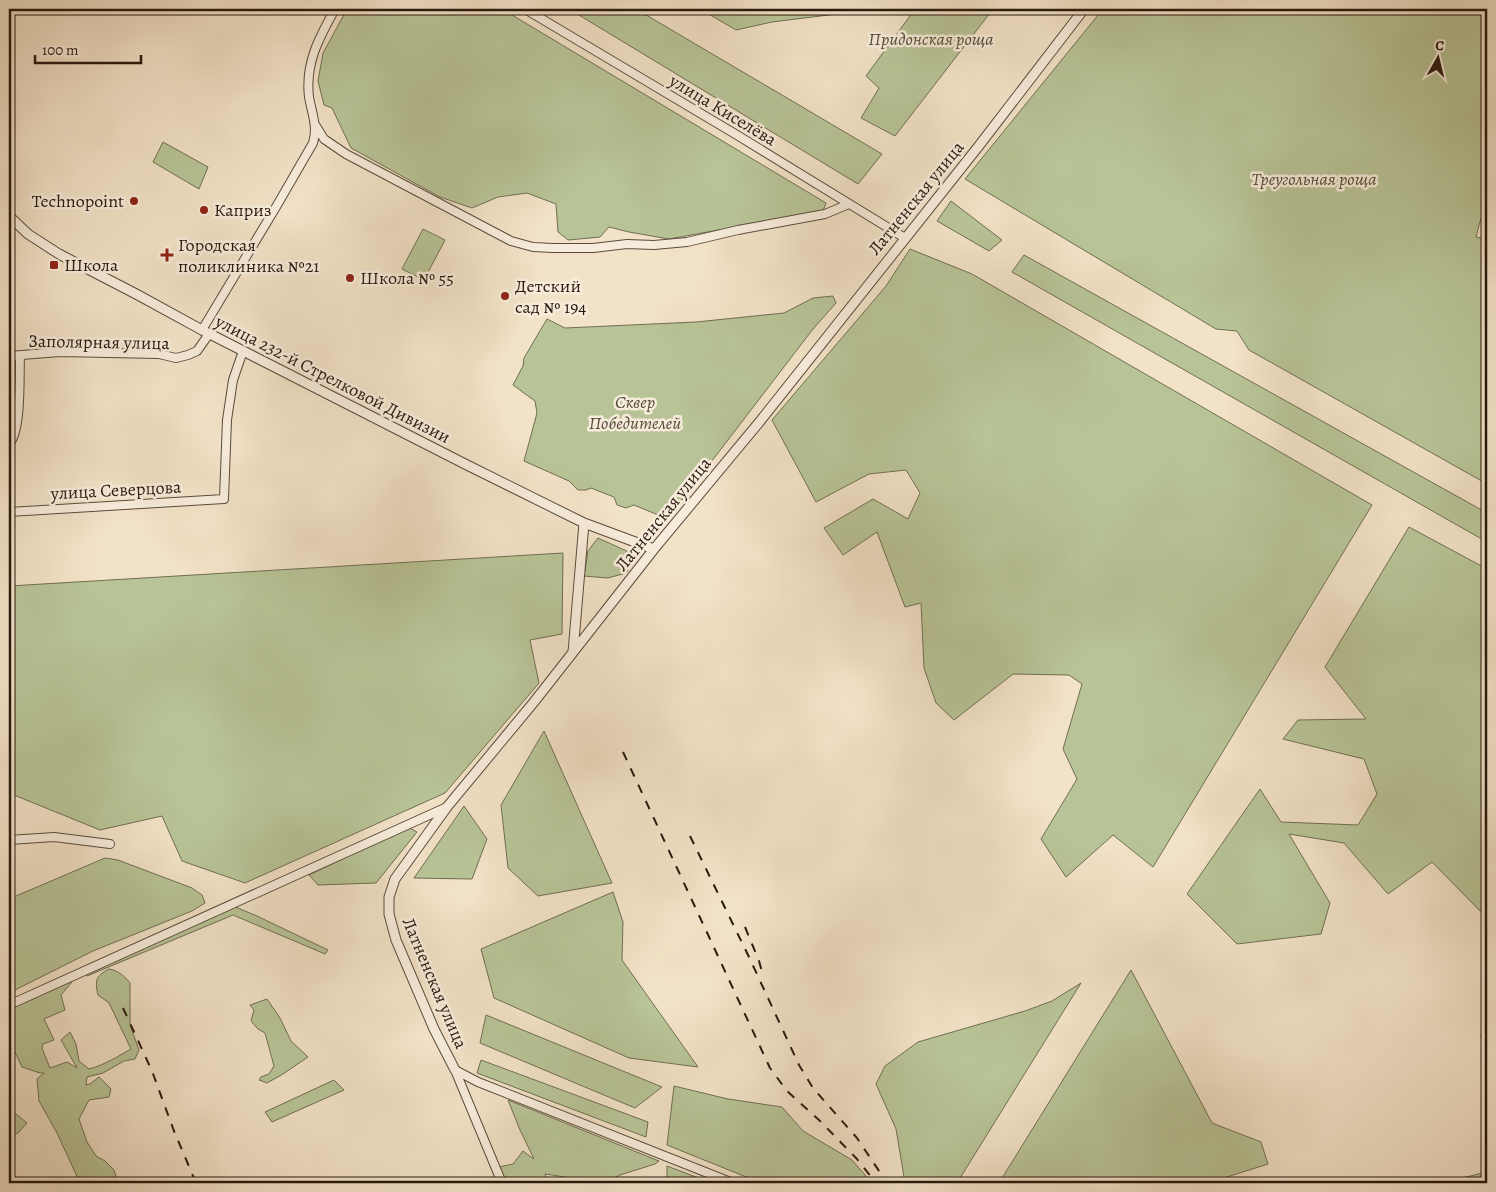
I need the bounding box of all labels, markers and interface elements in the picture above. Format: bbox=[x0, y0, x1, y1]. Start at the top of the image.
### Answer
park label: Придонская роща bbox=[868, 27, 994, 51]
scale bar bbox=[35, 32, 141, 64]
north arrow bbox=[1414, 32, 1464, 82]
text: С bbox=[1434, 36, 1446, 56]
text: 100 m bbox=[42, 40, 79, 60]
street label: улица Киселёва bbox=[664, 68, 782, 152]
street label: Латненская улица bbox=[863, 135, 970, 260]
park label: Треугольная роща bbox=[1251, 167, 1377, 191]
place label: Technopoint bbox=[32, 189, 124, 213]
marker: Technopoint bbox=[128, 195, 140, 207]
place label: Каприз bbox=[214, 198, 272, 222]
marker: Каприз bbox=[198, 204, 210, 216]
place label: Городская поликлиника №21 bbox=[178, 233, 319, 278]
marker: Городская поликлиника №21 bbox=[160, 248, 174, 262]
place label: Школа bbox=[64, 253, 119, 277]
marker: Школа bbox=[48, 259, 60, 271]
place label: Школа № 55 bbox=[360, 266, 454, 290]
marker: Школа № 55 bbox=[344, 272, 356, 284]
place label: Детский сад № 194 bbox=[515, 274, 587, 319]
marker: Детский сад № 194 bbox=[499, 290, 511, 302]
street label: улица 232-й Стрелковой Дивизии bbox=[210, 309, 455, 449]
street label: Заполярная улица bbox=[28, 329, 171, 355]
park label: Сквер Победителей bbox=[589, 390, 681, 435]
street label: Латненская улица bbox=[610, 451, 717, 576]
street label: улица Северцова bbox=[49, 475, 183, 505]
street label: Латненская улица bbox=[397, 914, 474, 1053]

